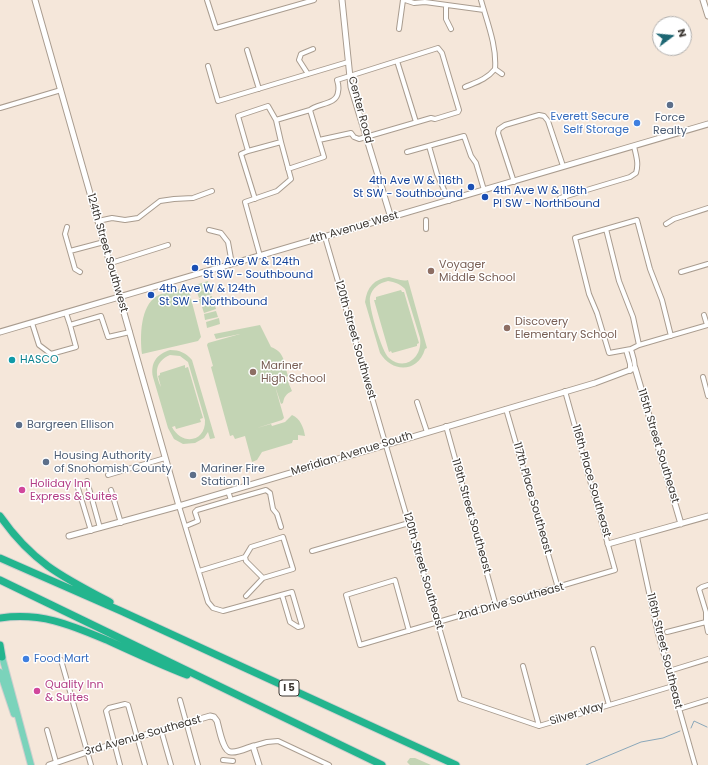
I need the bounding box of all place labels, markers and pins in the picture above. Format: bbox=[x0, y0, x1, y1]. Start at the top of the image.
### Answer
marker: Force Realty bbox=[665, 100, 675, 110]
place label: Everett Secure Self Storage bbox=[551, 110, 629, 136]
place label: Force Realty bbox=[653, 111, 687, 137]
marker: Everett Secure Self Storage bbox=[632, 118, 642, 128]
place label: 4th Ave W & 116th St SW - Southbound bbox=[353, 174, 463, 200]
marker: 4th Ave W & 116th St SW - Southbound bbox=[466, 182, 476, 192]
place label: 4th Ave W & 116th Pl SW - Northbound bbox=[493, 184, 600, 210]
marker: 4th Ave W & 116th Pl SW - Northbound bbox=[480, 192, 490, 202]
place label: 4th Ave W & 124th St SW - Southbound bbox=[203, 255, 313, 281]
place label: Voyager Middle School bbox=[439, 258, 515, 284]
marker: 4th Ave W & 124th St SW - Southbound bbox=[190, 263, 200, 273]
marker: Voyager Middle School bbox=[426, 266, 436, 276]
place label: 4th Ave W & 124th St SW - Northbound bbox=[159, 282, 267, 308]
marker: 4th Ave W & 124th St SW - Northbound bbox=[146, 290, 156, 300]
place label: Discovery Elementary School bbox=[515, 315, 617, 341]
marker: Discovery Elementary School bbox=[502, 323, 512, 333]
place label: HASCO bbox=[20, 353, 59, 367]
marker: HASCO bbox=[7, 355, 17, 365]
place label: Mariner High School bbox=[261, 359, 326, 385]
marker: Mariner High School bbox=[248, 367, 258, 377]
place label: Bargreen Ellison bbox=[27, 418, 114, 432]
marker: Bargreen Ellison bbox=[14, 420, 24, 430]
place label: Housing Authority of Snohomish County bbox=[54, 449, 172, 475]
marker: Housing Authority of Snohomish County bbox=[41, 457, 51, 467]
place label: Mariner Fire Station 11 bbox=[201, 462, 265, 488]
marker: Mariner Fire Station 11 bbox=[188, 470, 198, 480]
place label: Holiday Inn Express & Suites bbox=[30, 477, 118, 503]
marker: Holiday Inn Express & Suites bbox=[17, 485, 27, 495]
place label: Food Mart bbox=[34, 652, 89, 666]
marker: Food Mart bbox=[21, 654, 31, 664]
place label: Quality Inn & Suites bbox=[45, 678, 103, 704]
marker: Quality Inn & Suites bbox=[32, 686, 42, 696]

